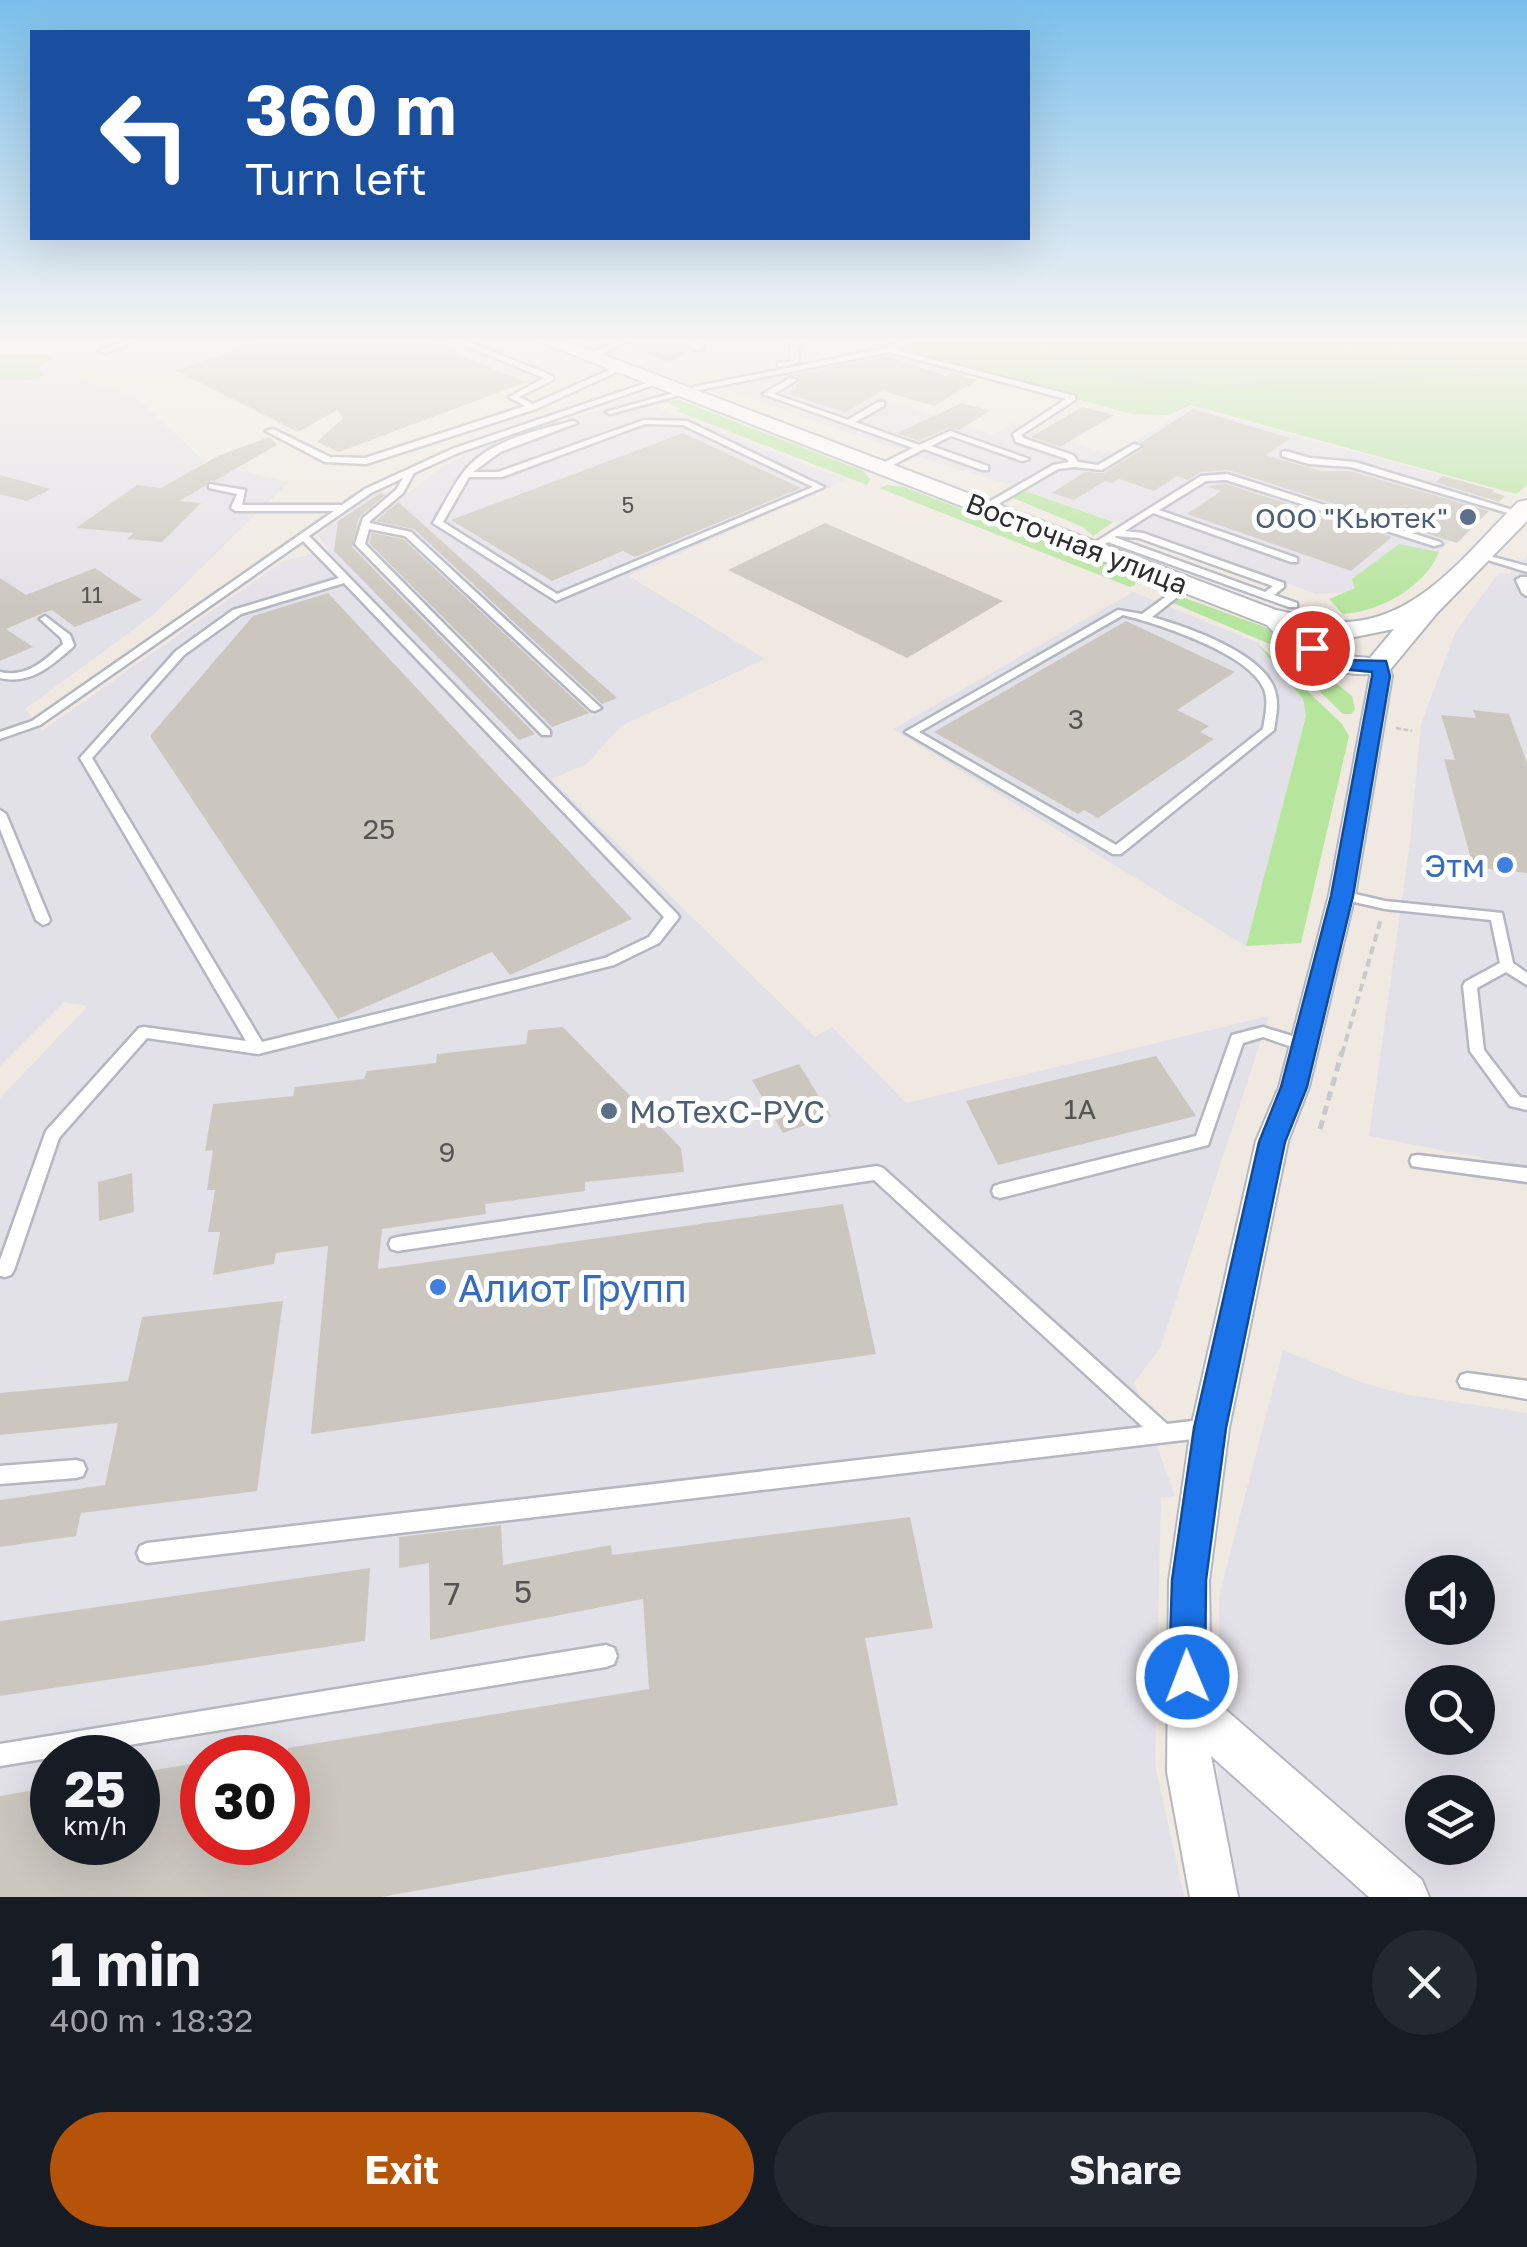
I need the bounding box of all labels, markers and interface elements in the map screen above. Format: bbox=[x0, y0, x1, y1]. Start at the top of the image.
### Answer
text: 360 m bbox=[245, 66, 456, 150]
icon: left bbox=[80, 70, 210, 200]
text: Turn left bbox=[245, 151, 427, 205]
street label: Восточная улица bbox=[962, 486, 1192, 600]
house number: 5 bbox=[622, 491, 634, 518]
place label: ООО "Кьютек" bbox=[1255, 501, 1448, 534]
marker: ООО "Кьютек" bbox=[1457, 506, 1479, 528]
house number: 11 bbox=[81, 581, 103, 608]
pin bbox=[1270, 606, 1355, 691]
icon: arrive bbox=[1285, 621, 1340, 676]
house number: 3 bbox=[1068, 702, 1084, 735]
house number: 25 bbox=[363, 812, 395, 845]
place label: Этм bbox=[1425, 846, 1485, 884]
marker: Этм bbox=[1494, 854, 1516, 876]
place label: МоТехС-РУС bbox=[629, 1092, 825, 1130]
house number: 1А bbox=[1064, 1092, 1096, 1125]
marker: МоТехС-РУС bbox=[598, 1100, 620, 1122]
house number: 9 bbox=[439, 1135, 455, 1168]
place label: Алиот Групп bbox=[458, 1265, 687, 1310]
marker: Алиот Групп bbox=[427, 1276, 449, 1298]
map controls bbox=[1405, 1555, 1495, 1865]
button: sound bbox=[1405, 1555, 1495, 1645]
house number: 5 bbox=[514, 1572, 532, 1610]
house number: 7 bbox=[444, 1574, 460, 1612]
position arrow bbox=[1135, 1625, 1239, 1729]
button: search bbox=[1405, 1665, 1495, 1755]
speed limit sign: 30 bbox=[180, 1735, 310, 1865]
text: 25 bbox=[64, 1758, 125, 1818]
button: layers bbox=[1405, 1775, 1495, 1865]
text: km/h bbox=[63, 1810, 127, 1841]
text: 1 min bbox=[50, 1927, 201, 1999]
button: close bbox=[1372, 1930, 1477, 2035]
text: 400 m · 18:32 bbox=[50, 2001, 253, 2039]
button: Exit bbox=[50, 2112, 754, 2227]
button: Share bbox=[774, 2112, 1477, 2227]

